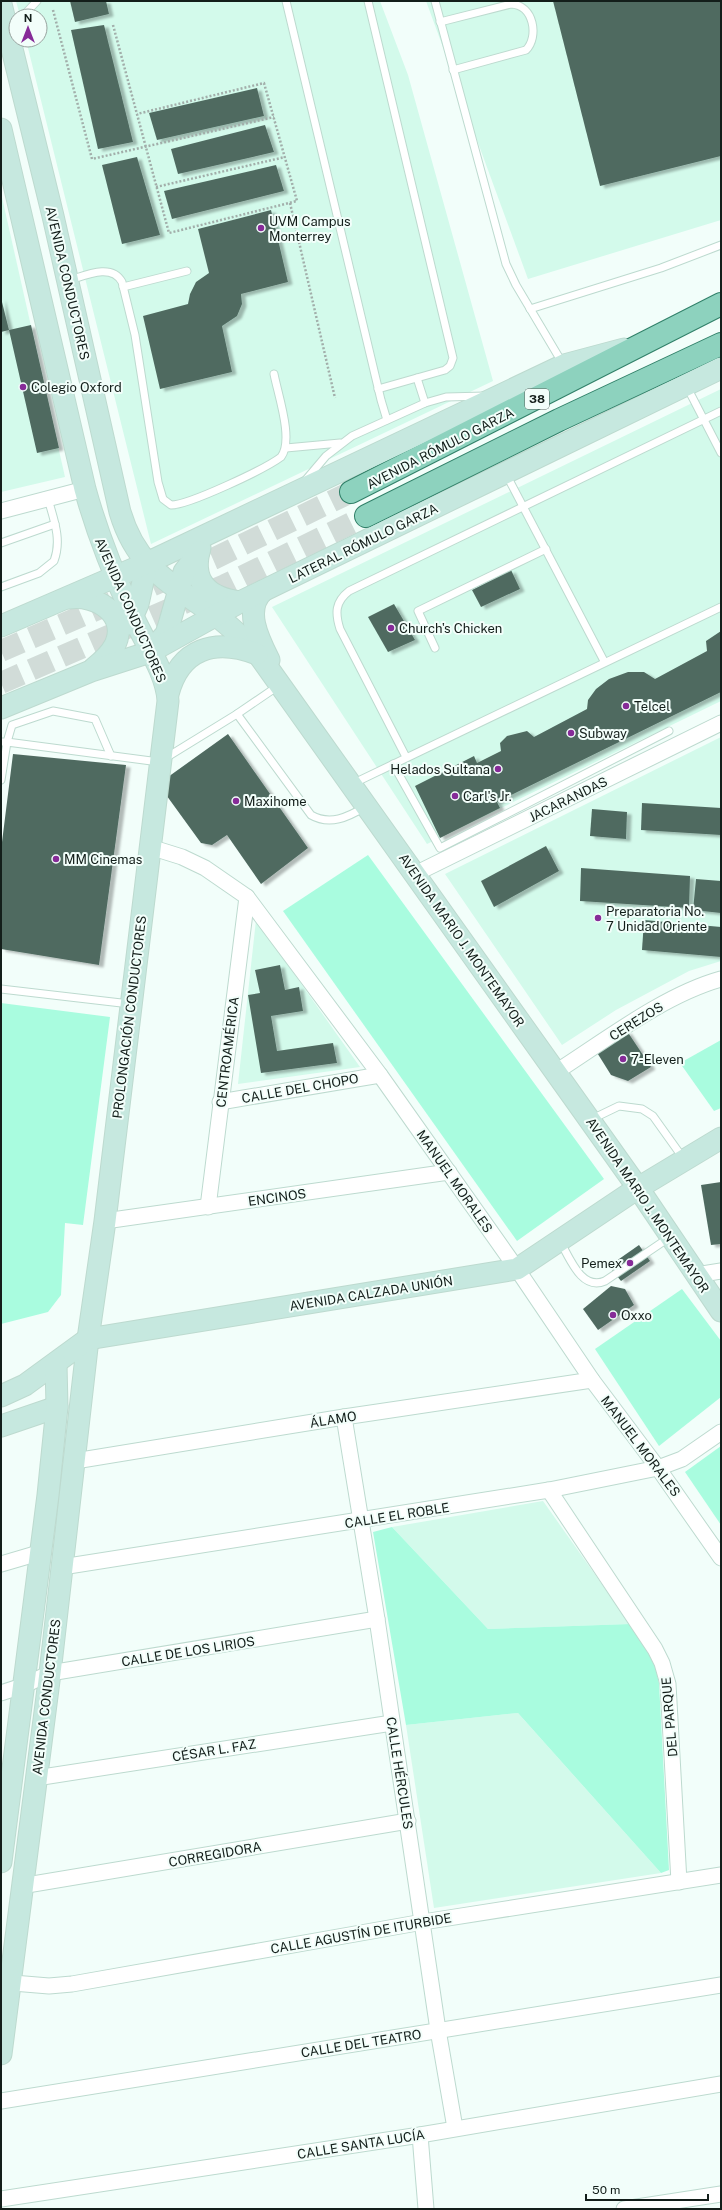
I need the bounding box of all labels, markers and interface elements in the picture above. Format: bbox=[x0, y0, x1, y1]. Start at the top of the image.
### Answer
north arrow bbox=[8, 8, 48, 48]
text: N bbox=[24, 12, 32, 24]
street label: AVENIDA CONDUCTORES bbox=[43, 205, 92, 361]
place label: UVM Campus Monterrey bbox=[269, 214, 351, 244]
marker: UVM Campus Monterrey bbox=[256, 223, 266, 233]
place label: Colegio Oxford bbox=[31, 380, 122, 395]
marker: Colegio Oxford bbox=[18, 382, 28, 392]
road number: 38 bbox=[525, 389, 549, 409]
street label: AVENIDA RÓMULO GARZA bbox=[364, 404, 516, 492]
street label: LATERAL RÓMULO GARZA bbox=[286, 500, 440, 586]
street label: AVENIDA CONDUCTORES bbox=[92, 535, 169, 685]
place label: Church's Chicken bbox=[399, 621, 502, 636]
marker: Church's Chicken bbox=[386, 623, 396, 633]
place label: Telcel bbox=[634, 699, 670, 714]
marker: Telcel bbox=[621, 701, 631, 711]
place label: Subway bbox=[579, 726, 627, 741]
marker: Subway bbox=[566, 728, 576, 738]
place label: Helados Sultana bbox=[390, 762, 490, 777]
marker: Helados Sultana bbox=[493, 764, 503, 774]
street label: JACARANDAS bbox=[526, 774, 610, 825]
place label: Carl's Jr. bbox=[463, 789, 512, 804]
marker: Carl's Jr. bbox=[450, 791, 460, 801]
place label: Maxihome bbox=[244, 794, 307, 809]
marker: Maxihome bbox=[231, 796, 241, 806]
street label: AVENIDA MARIO J. MONTEMAYOR bbox=[396, 851, 527, 1030]
place label: MM Cinemas bbox=[64, 852, 142, 867]
marker: MM Cinemas bbox=[51, 854, 61, 864]
place label: Preparatoria No. 7 Unidad Oriente bbox=[606, 904, 707, 934]
marker: Preparatoria No. 7 Unidad Oriente bbox=[593, 913, 603, 923]
street label: PROLONGACIÓN CONDUCTORES bbox=[109, 915, 149, 1119]
street label: CENTROAMÉRICA bbox=[212, 996, 242, 1108]
street label: CEREZOS bbox=[607, 999, 666, 1044]
place label: 7-Eleven bbox=[631, 1052, 684, 1067]
marker: 7-Eleven bbox=[618, 1054, 628, 1064]
street label: CALLE DEL CHOPO bbox=[240, 1071, 360, 1106]
street label: AVENIDA MARIO J. MONTEMAYOR bbox=[583, 1115, 712, 1296]
street label: MANUEL MORALES bbox=[413, 1127, 496, 1235]
street label: ENCINOS bbox=[247, 1186, 307, 1209]
place label: Pemex bbox=[581, 1256, 622, 1271]
marker: Pemex bbox=[625, 1258, 635, 1268]
street label: AVENIDA CALZADA UNIÓN bbox=[288, 1272, 454, 1314]
place label: Oxxo bbox=[621, 1308, 652, 1323]
marker: Oxxo bbox=[608, 1310, 618, 1320]
street label: MANUEL MORALES bbox=[598, 1393, 683, 1499]
street label: ÁLAMO bbox=[308, 1407, 358, 1431]
street label: CALLE EL ROBLE bbox=[344, 1500, 450, 1531]
street label: AVENIDA CONDUCTORES bbox=[29, 1618, 64, 1776]
street label: CALLE DE LOS LIRIOS bbox=[120, 1634, 256, 1669]
street label: DEL PARQUE bbox=[659, 1676, 680, 1757]
street label: CALLE HÉRCULES bbox=[383, 1716, 417, 1830]
street label: CÉSAR L. FAZ bbox=[171, 1735, 257, 1765]
street label: CORREGIDORA bbox=[168, 1839, 263, 1870]
street label: CALLE AGUSTÍN DE ITURBIDE bbox=[269, 1909, 453, 1957]
street label: CALLE DEL TEATRO bbox=[300, 2027, 422, 2060]
street label: CALLE SANTA LUCÍA bbox=[296, 2126, 426, 2162]
scale bar bbox=[586, 2176, 708, 2202]
text: 50 m bbox=[592, 2183, 620, 2197]

